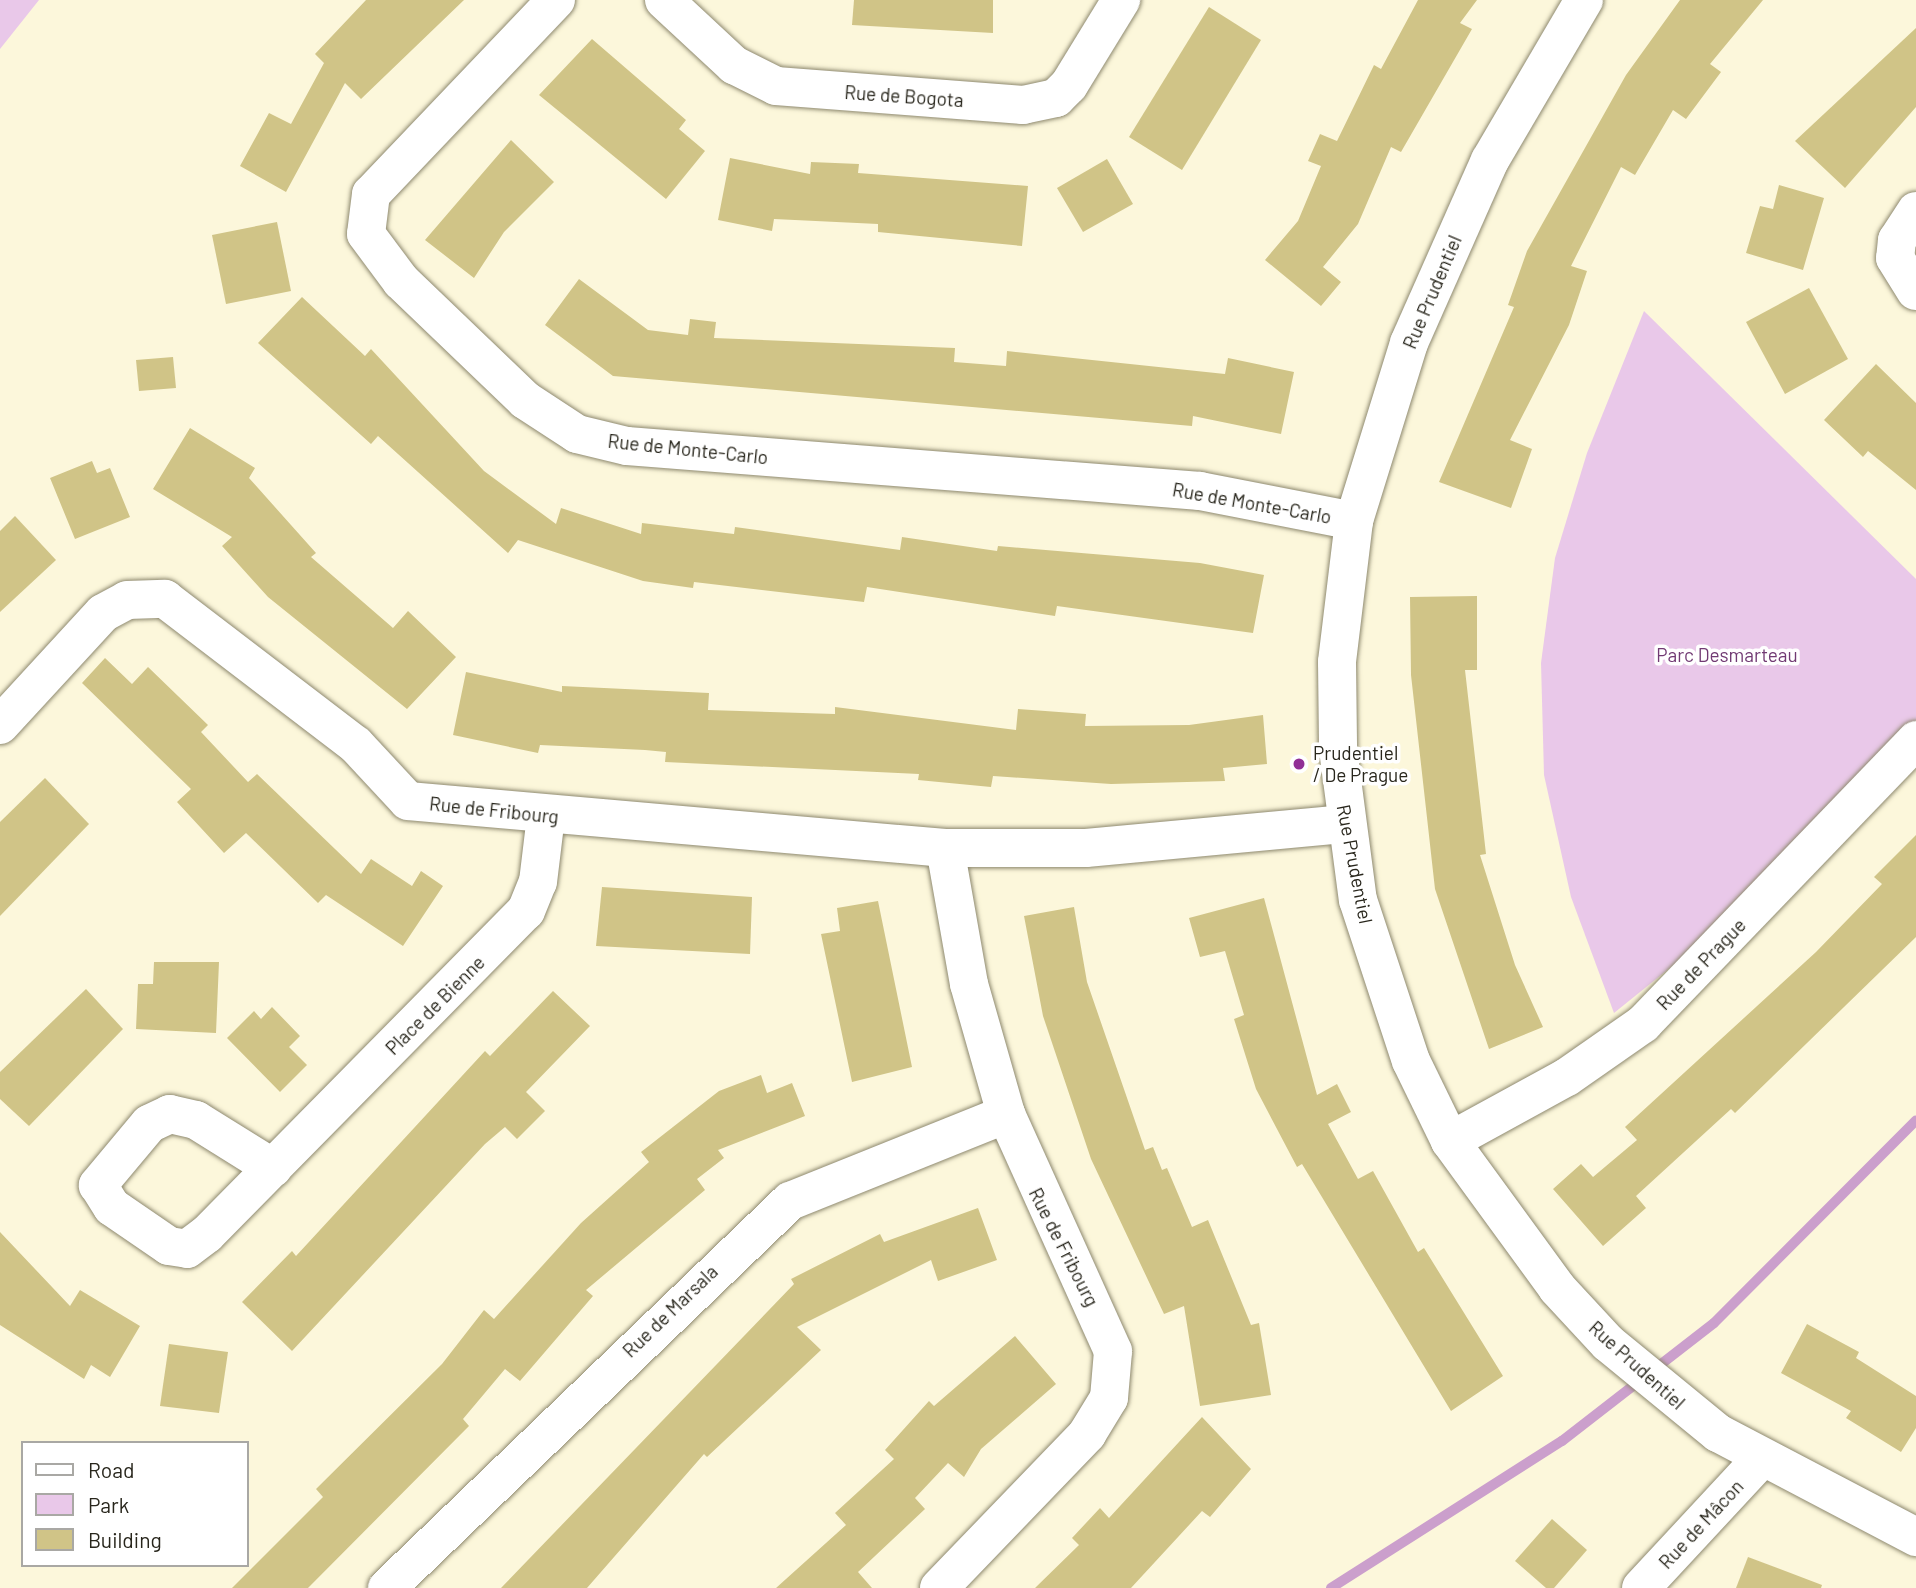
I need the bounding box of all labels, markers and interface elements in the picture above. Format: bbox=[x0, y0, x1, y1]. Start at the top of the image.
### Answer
street label: Rue de Bogota bbox=[844, 80, 964, 112]
street label: Rue Prudentiel bbox=[1398, 232, 1466, 352]
street label: Rue de Monte-Carlo bbox=[607, 429, 769, 469]
street label: Rue de Monte-Carlo bbox=[1171, 478, 1333, 528]
park label: Parc Desmarteau bbox=[1656, 644, 1798, 666]
place label: Prudentiel / De Prague bbox=[1313, 742, 1408, 786]
marker: Prudentiel / De Prague bbox=[1291, 756, 1307, 772]
street label: Rue de Fribourg bbox=[428, 792, 560, 828]
street label: Rue Prudentiel bbox=[1332, 802, 1378, 926]
street label: Rue de Prague bbox=[1652, 914, 1750, 1014]
street label: Place de Bienne bbox=[381, 951, 489, 1059]
street label: Rue de Fribourg bbox=[1024, 1184, 1104, 1310]
street label: Rue de Marsala bbox=[618, 1260, 722, 1362]
street label: Rue Prudentiel bbox=[1584, 1316, 1690, 1414]
legend bbox=[21, 1441, 248, 1567]
text: Road bbox=[88, 1457, 134, 1482]
street label: Rue de Mâcon bbox=[1654, 1475, 1748, 1573]
text: Park bbox=[88, 1492, 129, 1517]
text: Building bbox=[88, 1527, 162, 1552]

